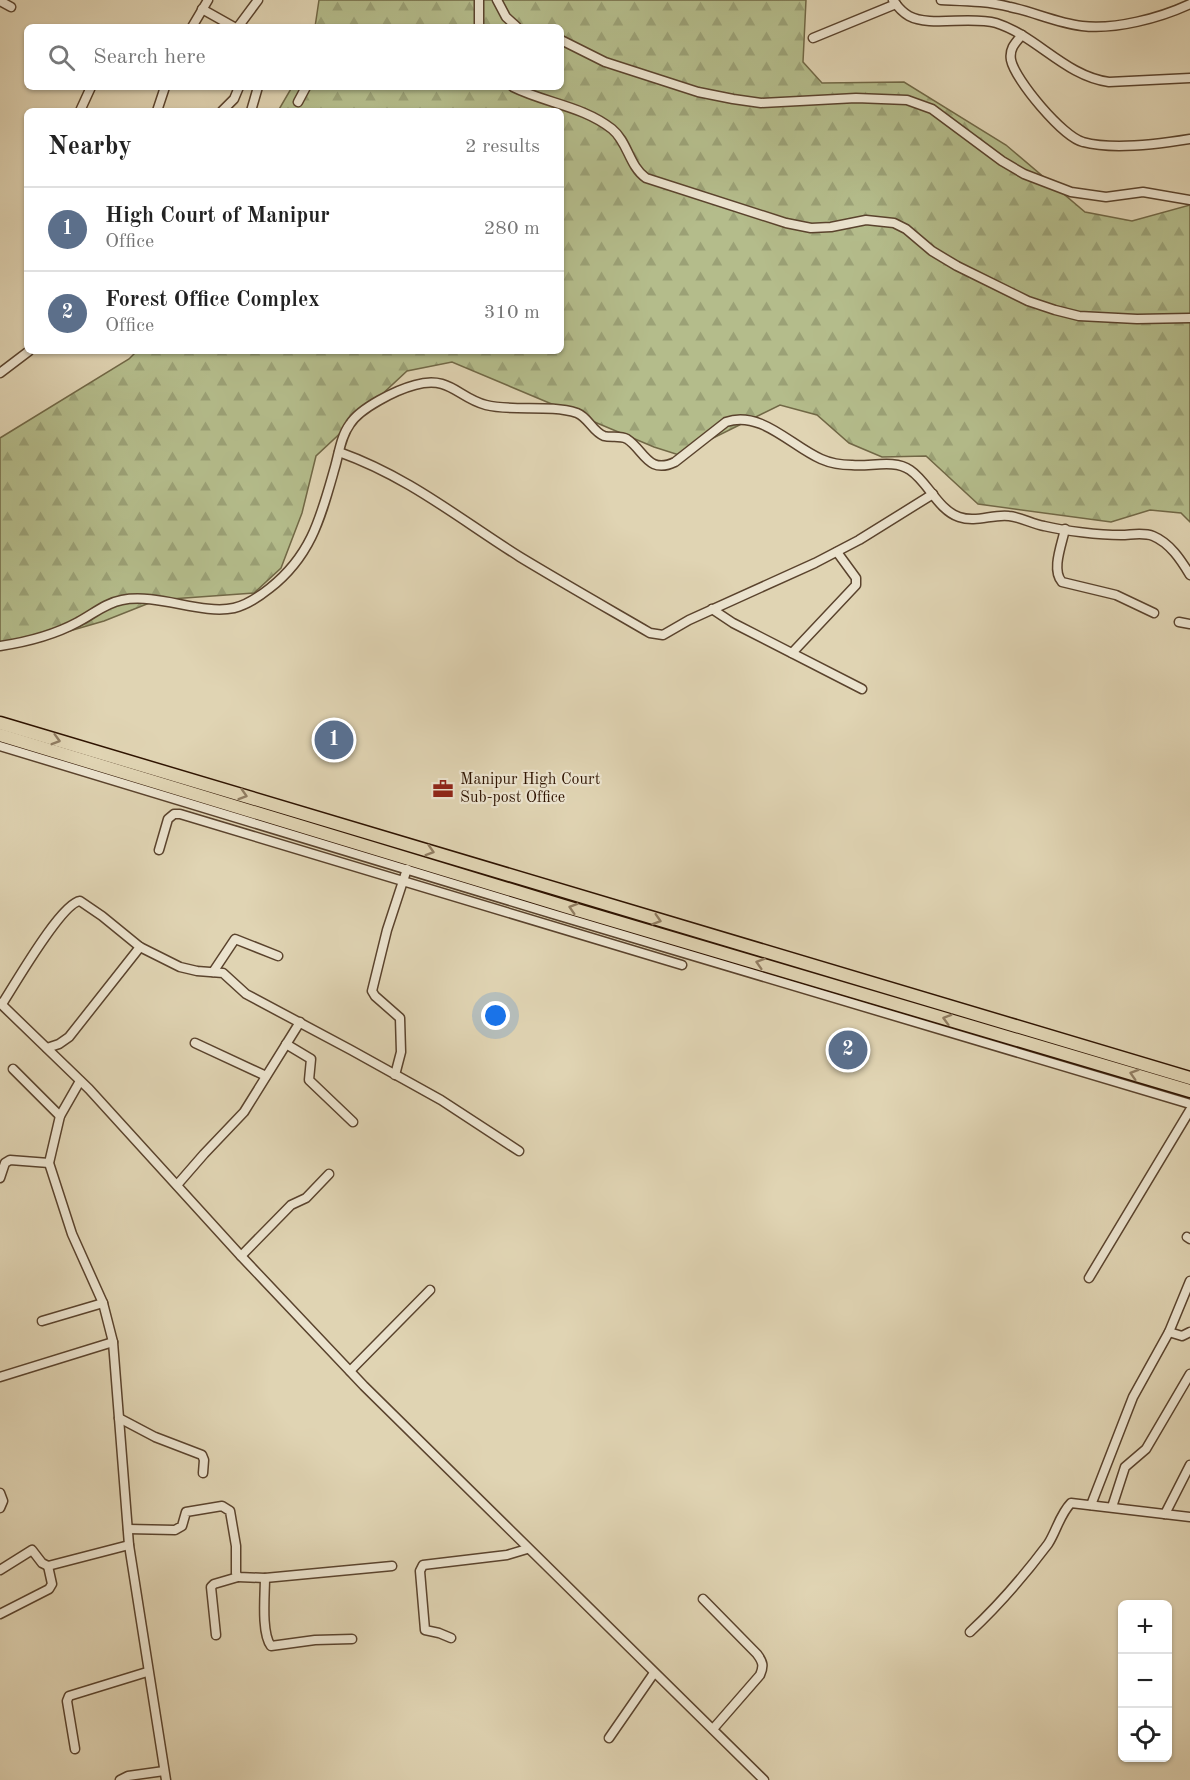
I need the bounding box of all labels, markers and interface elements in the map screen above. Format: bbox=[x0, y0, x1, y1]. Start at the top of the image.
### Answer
search box bbox=[24, 24, 564, 90]
icon: search bbox=[45, 41, 78, 74]
text: Search here bbox=[93, 46, 206, 68]
text: Nearby bbox=[48, 134, 132, 160]
text: 2 results bbox=[465, 137, 540, 157]
text: High Court of Manipur bbox=[105, 205, 330, 227]
text: 1 bbox=[62, 219, 73, 239]
text: 280 m bbox=[484, 219, 540, 239]
text: Office bbox=[105, 232, 154, 252]
text: Forest Office Complex bbox=[105, 289, 320, 311]
text: 2 bbox=[62, 303, 73, 323]
text: 310 m bbox=[484, 303, 540, 323]
text: Office bbox=[105, 316, 154, 336]
pin: 1 bbox=[314, 718, 354, 762]
one-way arrow bbox=[50, 733, 61, 745]
place label: Manipur High Court Sub-post Office bbox=[460, 772, 601, 806]
office icon: Manipur High Court Sub-post Office bbox=[431, 777, 455, 801]
one-way arrow bbox=[237, 788, 248, 800]
one-way arrow bbox=[424, 844, 435, 856]
one-way arrow bbox=[568, 903, 579, 915]
one-way arrow bbox=[651, 913, 662, 925]
one-way arrow bbox=[755, 958, 766, 971]
your location bbox=[481, 1001, 510, 1030]
one-way arrow bbox=[942, 1014, 953, 1026]
pin: 2 bbox=[828, 1028, 868, 1072]
one-way arrow bbox=[1129, 1069, 1140, 1081]
map controls bbox=[1118, 1600, 1172, 1762]
button: + bbox=[1118, 1600, 1172, 1654]
button: − bbox=[1118, 1654, 1172, 1708]
button: locate bbox=[1118, 1708, 1172, 1762]

